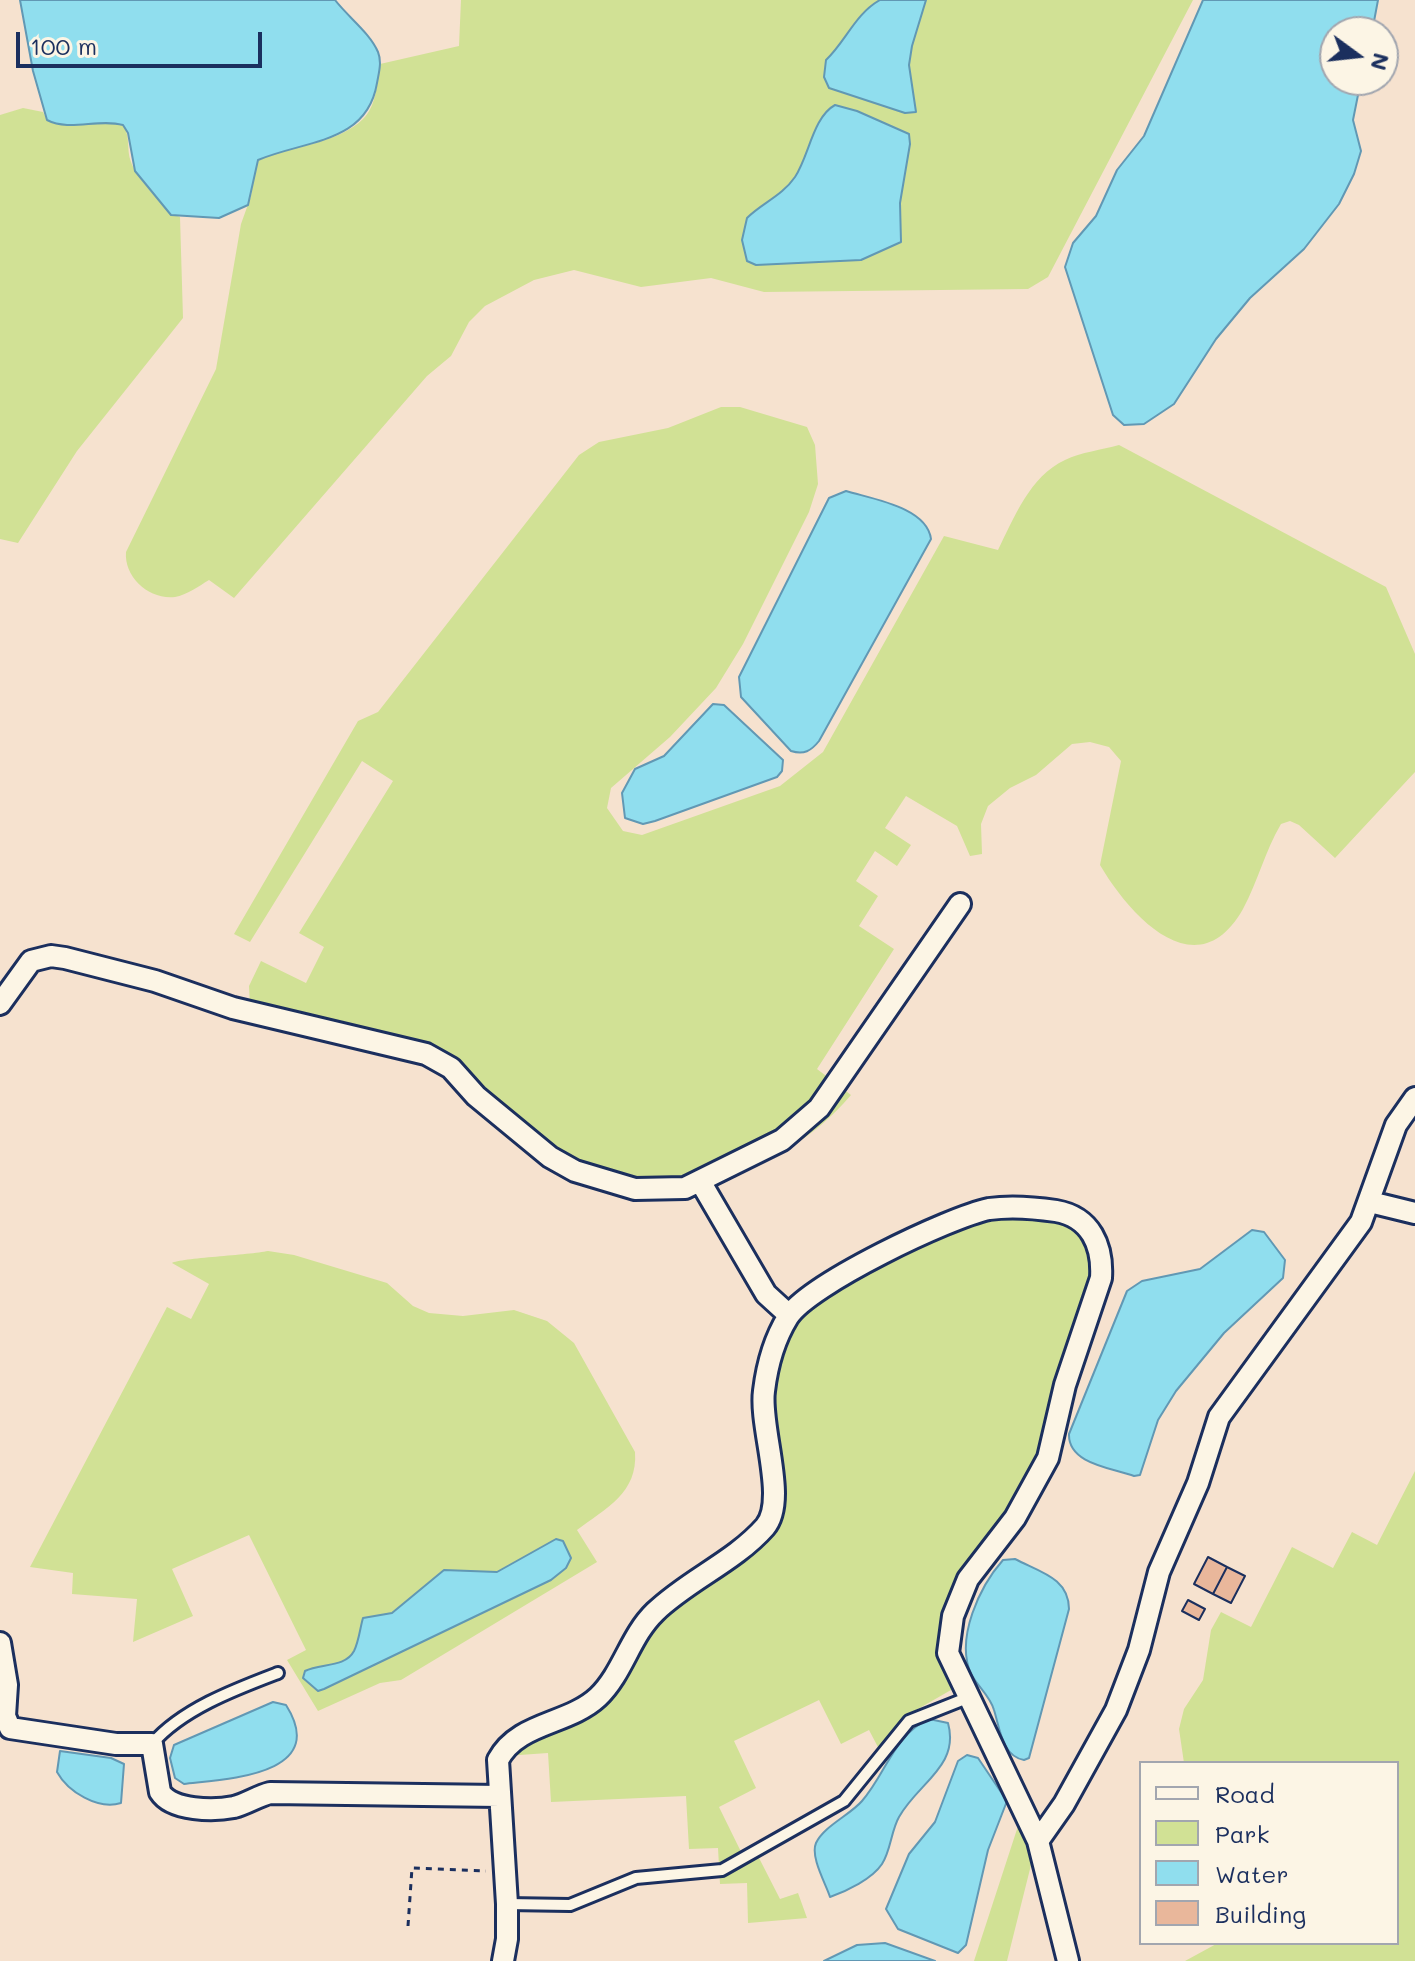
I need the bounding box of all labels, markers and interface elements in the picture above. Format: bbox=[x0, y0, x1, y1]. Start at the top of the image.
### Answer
scale bar bbox=[20, 16, 266, 66]
north arrow bbox=[1319, 16, 1399, 96]
text: 100 m bbox=[30, 30, 97, 61]
text: N bbox=[1365, 50, 1397, 74]
legend bbox=[1139, 1761, 1399, 1945]
text: Road bbox=[1215, 1778, 1275, 1809]
text: Park bbox=[1215, 1818, 1269, 1849]
text: Water bbox=[1215, 1858, 1289, 1889]
text: Building bbox=[1215, 1898, 1306, 1929]

